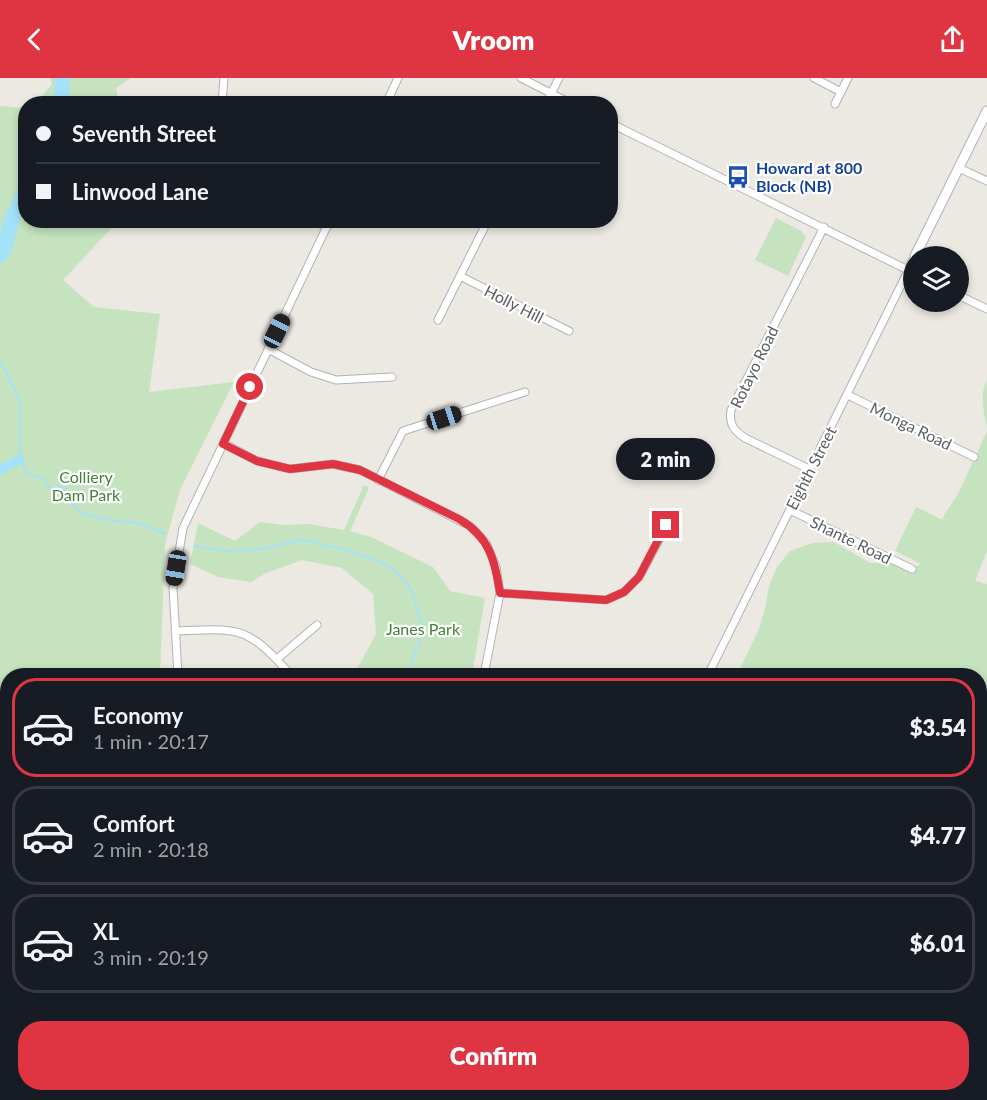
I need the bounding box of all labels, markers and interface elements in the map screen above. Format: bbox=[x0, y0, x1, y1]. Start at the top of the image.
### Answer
icon: back bbox=[18, 23, 51, 56]
text: Vroom bbox=[452, 23, 535, 56]
icon: share bbox=[936, 23, 969, 56]
text: Seventh Street bbox=[72, 120, 216, 147]
place label: Howard at 800 Block (NB) bbox=[756, 158, 862, 195]
bus stop icon: Howard at 800 Block (NB) bbox=[725, 164, 751, 190]
text: Linwood Lane bbox=[72, 178, 209, 205]
map controls bbox=[903, 246, 969, 312]
button: layers bbox=[903, 246, 969, 312]
street label: Holly Hill bbox=[481, 281, 547, 327]
car bbox=[261, 311, 293, 351]
street label: Rotayo Road bbox=[726, 323, 782, 411]
route start bbox=[236, 373, 263, 400]
street label: Monga Road bbox=[867, 398, 955, 453]
car bbox=[424, 404, 464, 432]
street label: Eighth Street bbox=[781, 423, 840, 513]
callout: 2 min bbox=[616, 438, 716, 480]
text: 2 min bbox=[641, 447, 690, 471]
park label: Colliery Dam Park bbox=[52, 467, 121, 504]
route end bbox=[652, 511, 679, 538]
street label: Shante Road bbox=[808, 512, 895, 567]
car bbox=[164, 549, 188, 587]
park label: Janes Park bbox=[386, 619, 461, 638]
icon: car bbox=[21, 701, 75, 755]
text: Economy bbox=[93, 702, 183, 729]
text: $3.54 bbox=[910, 714, 966, 741]
text: 1 min · 20:17 bbox=[93, 729, 209, 753]
icon: car bbox=[21, 809, 75, 863]
text: Comfort bbox=[93, 810, 175, 837]
text: $4.77 bbox=[910, 822, 966, 849]
text: 2 min · 20:18 bbox=[93, 837, 209, 861]
icon: car bbox=[21, 917, 75, 971]
text: XL bbox=[93, 918, 119, 945]
text: $6.01 bbox=[910, 930, 966, 957]
text: 3 min · 20:19 bbox=[93, 945, 209, 969]
button: Confirm bbox=[18, 1021, 969, 1090]

